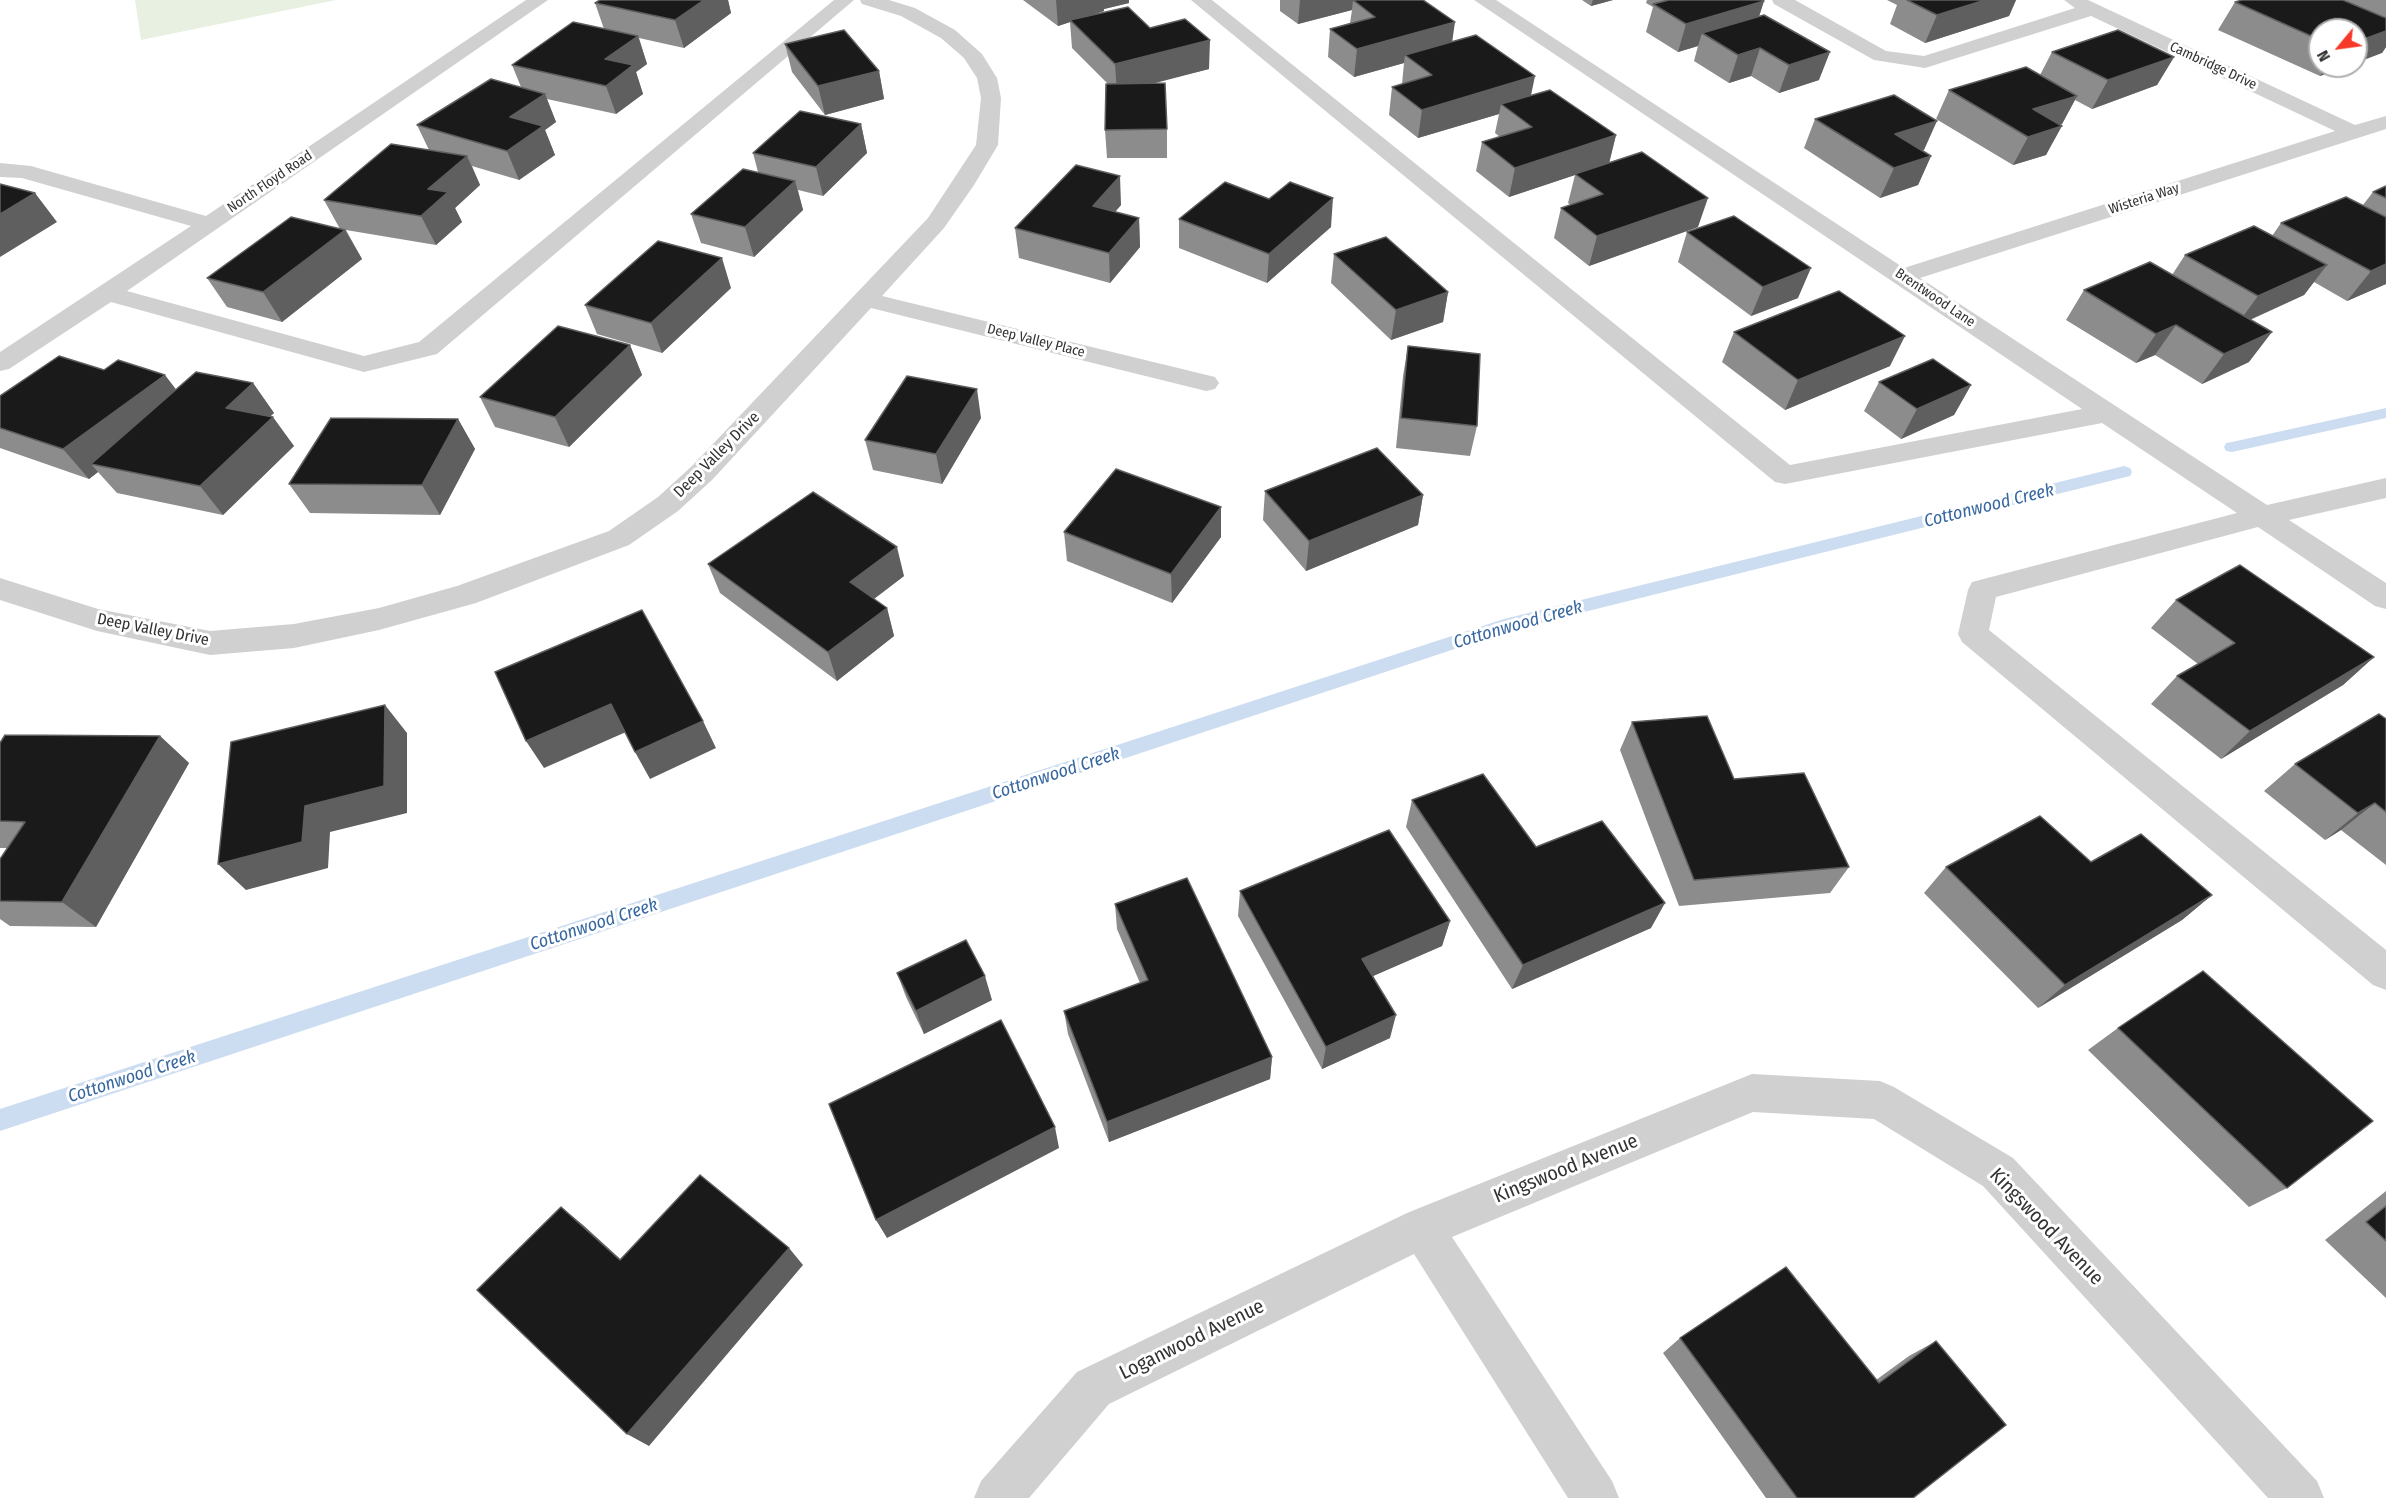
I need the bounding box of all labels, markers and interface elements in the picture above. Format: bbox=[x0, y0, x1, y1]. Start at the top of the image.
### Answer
north arrow bbox=[2308, 18, 2368, 78]
street label: Cambridge Drive bbox=[2167, 38, 2259, 94]
text: N bbox=[2313, 47, 2334, 65]
street label: North Floyd Road bbox=[224, 147, 316, 217]
street label: Wisteria Way bbox=[2107, 180, 2181, 218]
street label: Brentwood Lane bbox=[1892, 265, 1978, 331]
street label: Deep Valley Place bbox=[985, 321, 1087, 361]
street label: Deep Valley Drive bbox=[670, 408, 764, 502]
water label: Cottonwood Creek bbox=[1922, 479, 2056, 533]
water label: Cottonwood Creek bbox=[1451, 596, 1585, 654]
street label: Deep Valley Drive bbox=[95, 610, 211, 650]
water label: Cottonwood Creek bbox=[989, 743, 1123, 805]
water label: Cottonwood Creek bbox=[527, 894, 661, 956]
water label: Cottonwood Creek bbox=[65, 1046, 199, 1108]
street label: Kingswood Avenue bbox=[1490, 1129, 1642, 1209]
street label: Kingswood Avenue bbox=[1984, 1163, 2108, 1291]
street label: Loganwood Avenue bbox=[1116, 1295, 1268, 1385]

